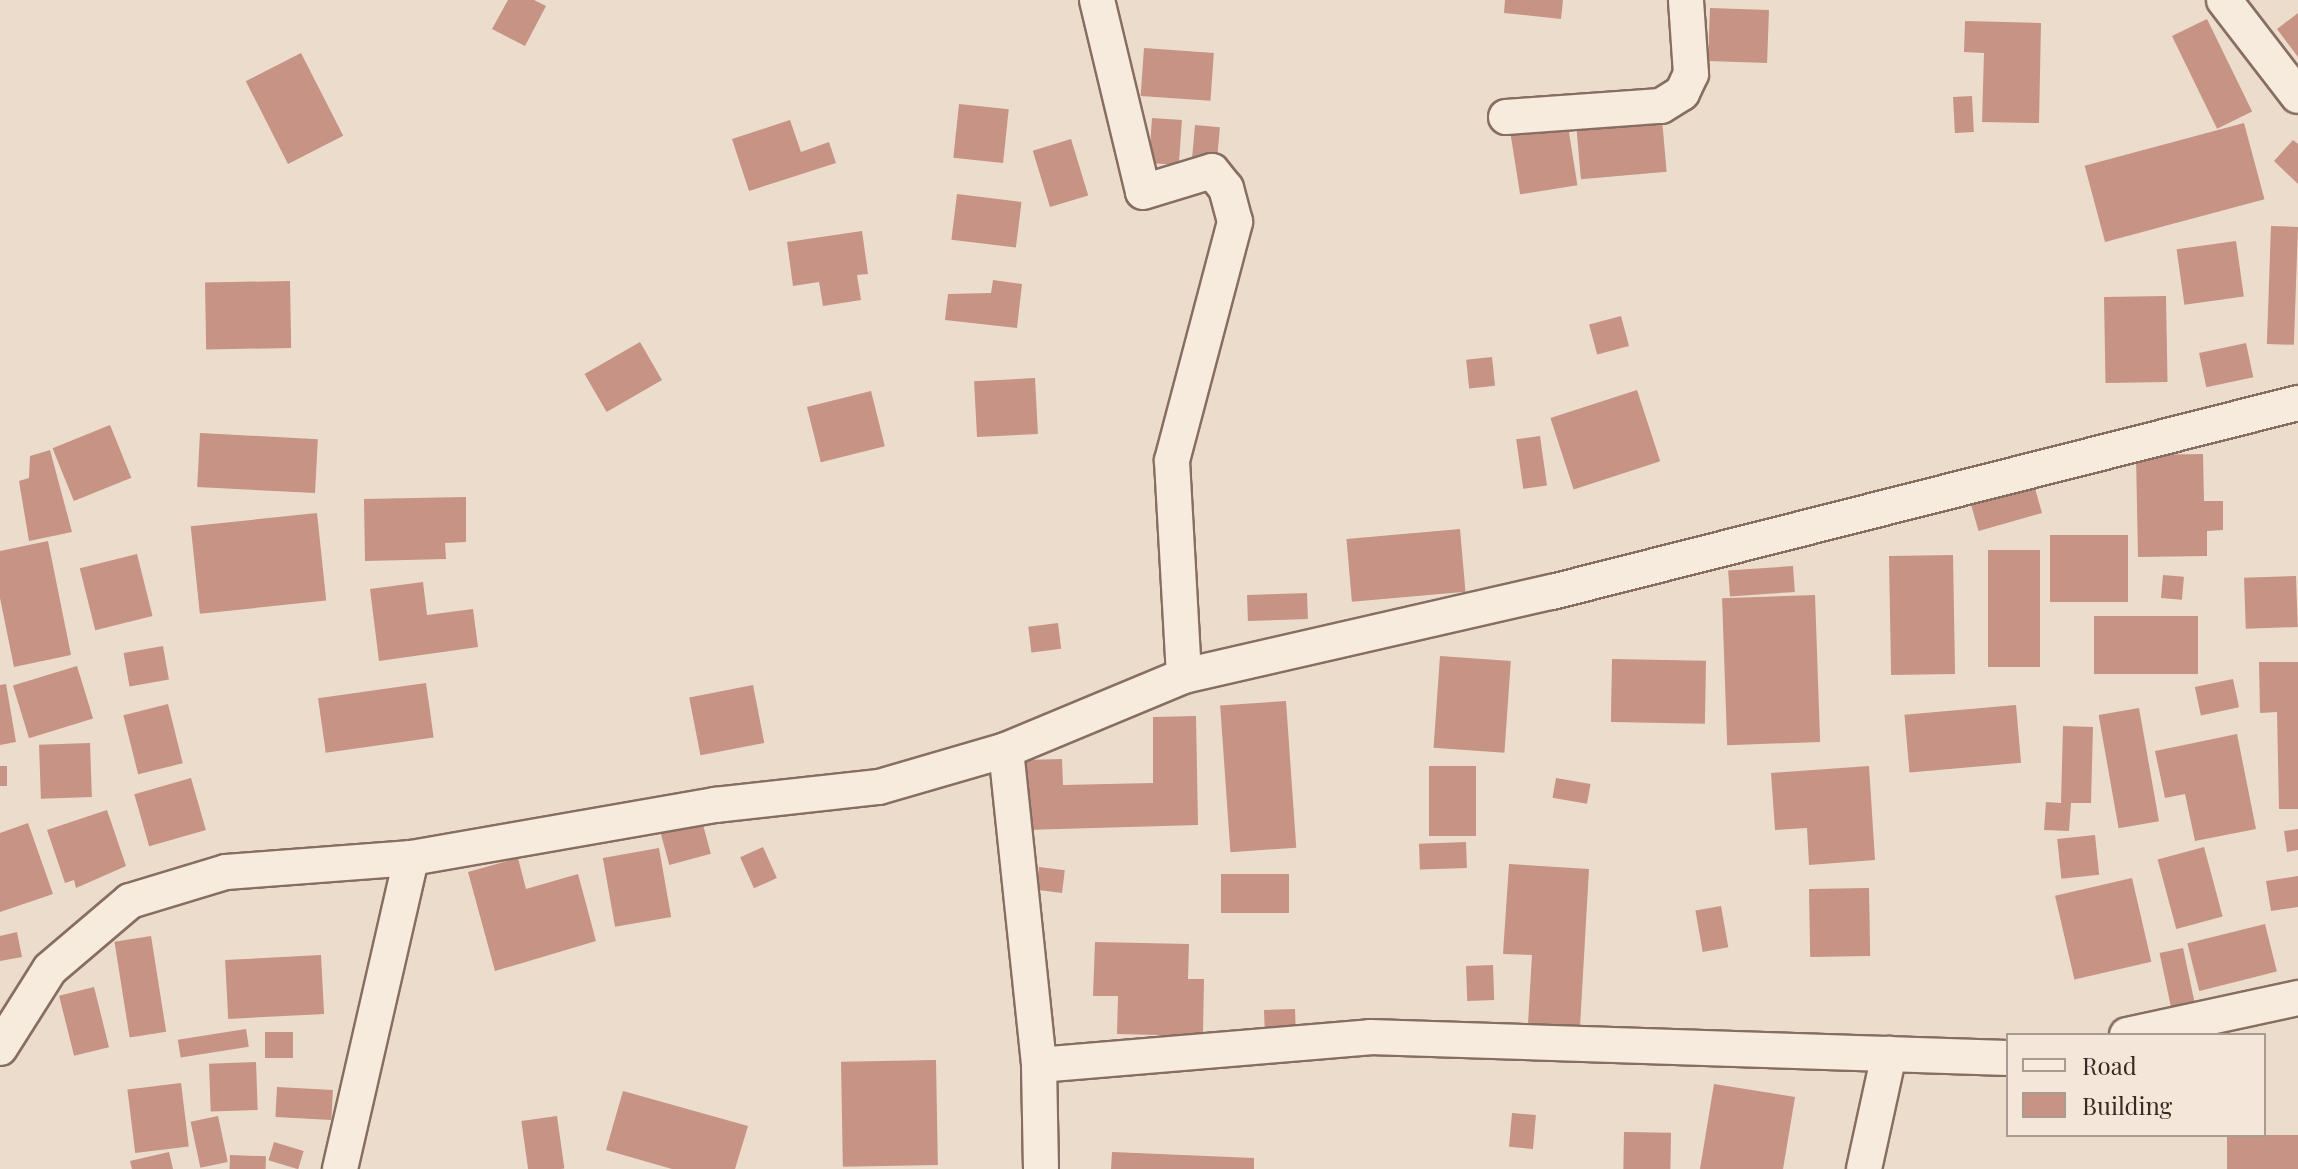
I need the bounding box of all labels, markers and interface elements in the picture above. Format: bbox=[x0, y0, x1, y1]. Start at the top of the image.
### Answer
legend bbox=[2006, 1033, 2266, 1137]
text: Road bbox=[2082, 1049, 2137, 1081]
text: Building bbox=[2082, 1089, 2172, 1121]

